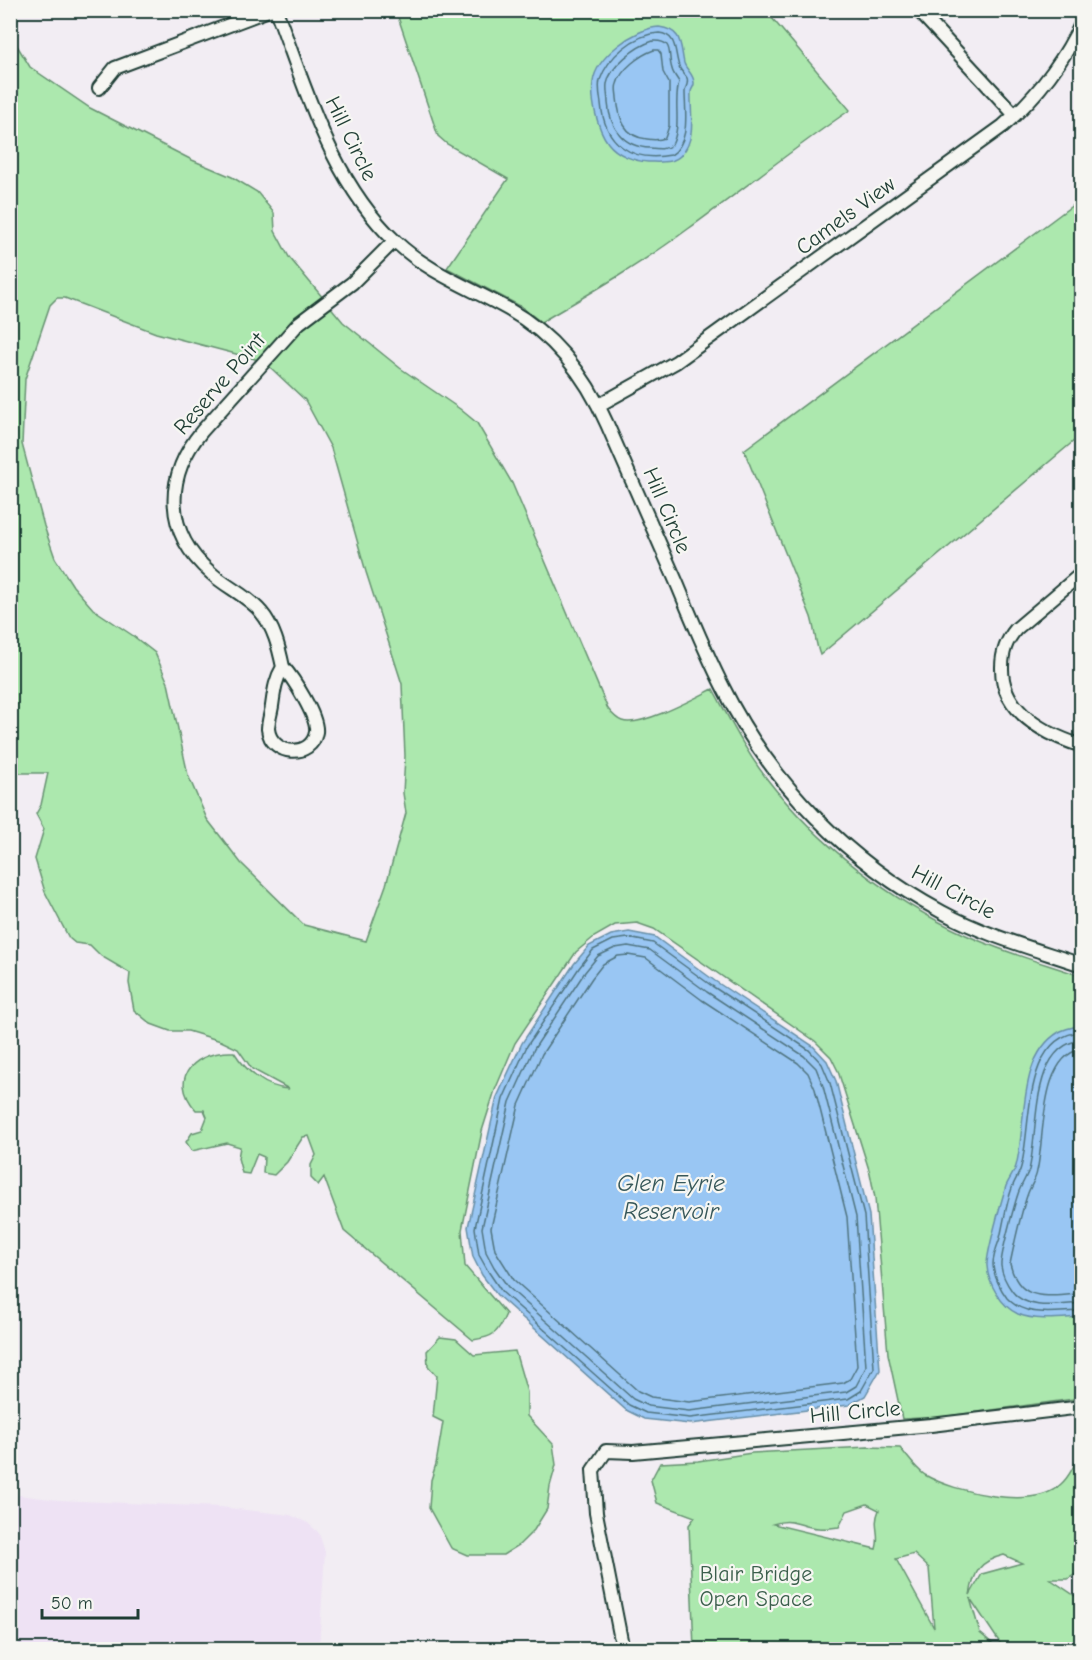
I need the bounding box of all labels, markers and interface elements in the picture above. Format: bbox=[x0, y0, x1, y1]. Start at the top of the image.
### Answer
street label: Hill Circle bbox=[319, 92, 383, 185]
street label: Camels View bbox=[791, 171, 900, 261]
street label: Reserve Point bbox=[169, 327, 271, 440]
street label: Hill Circle bbox=[637, 463, 697, 557]
street label: Hill Circle bbox=[907, 859, 1000, 925]
water label: Glen Eyrie Reservoir bbox=[617, 1169, 725, 1225]
street label: Hill Circle bbox=[809, 1395, 902, 1429]
park label: Blair Bridge Open Space bbox=[699, 1561, 813, 1612]
scale bar bbox=[42, 1582, 138, 1620]
text: 50 m bbox=[51, 1593, 93, 1614]

